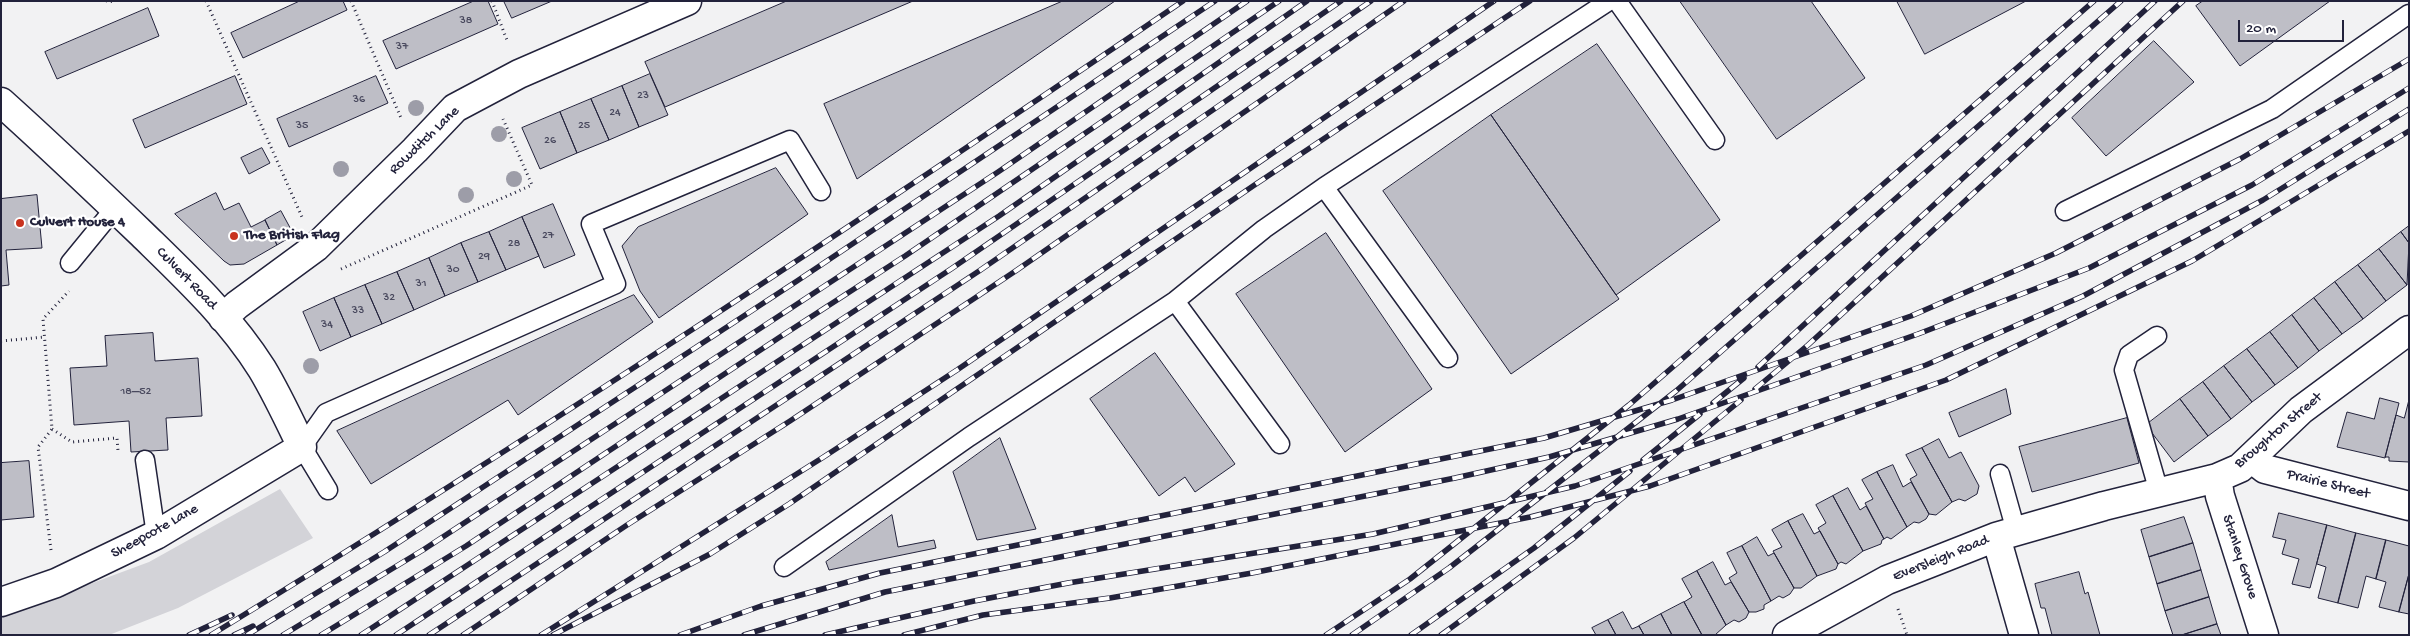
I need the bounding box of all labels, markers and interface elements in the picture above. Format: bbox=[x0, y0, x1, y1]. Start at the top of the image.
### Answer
scale bar bbox=[2240, 10, 2346, 42]
house number: 38 bbox=[460, 14, 472, 28]
text: 20 m bbox=[2246, 20, 2276, 38]
house number: 37 bbox=[396, 40, 408, 54]
house number: 23 bbox=[637, 89, 649, 103]
house number: 36 bbox=[353, 93, 365, 107]
street label: Rowditch Lane bbox=[386, 103, 464, 179]
house number: 24 bbox=[609, 106, 621, 120]
house number: 35 bbox=[296, 119, 308, 133]
house number: 25 bbox=[578, 119, 590, 133]
house number: 26 bbox=[544, 134, 556, 148]
place label: Culvert House 4 bbox=[30, 214, 125, 232]
marker: Culvert House 4 bbox=[14, 217, 26, 229]
place label: The British Flag bbox=[244, 227, 340, 245]
house number: 27 bbox=[542, 229, 554, 243]
marker: The British Flag bbox=[228, 230, 240, 242]
house number: 28 bbox=[508, 237, 520, 251]
street label: Culvert Road bbox=[152, 244, 220, 314]
house number: 29 bbox=[478, 250, 490, 264]
house number: 30 bbox=[446, 263, 460, 277]
house number: 31 bbox=[415, 277, 427, 291]
house number: 32 bbox=[383, 291, 395, 305]
house number: 33 bbox=[352, 304, 364, 318]
house number: 34 bbox=[321, 318, 333, 332]
house number: 18–52 bbox=[121, 385, 151, 399]
street label: Broughton Street bbox=[2231, 389, 2327, 473]
street label: Prairie Street bbox=[2285, 466, 2371, 504]
street label: Sheepcote Lane bbox=[108, 501, 202, 563]
street label: Stanley Grove bbox=[2217, 513, 2261, 601]
street label: Eversleigh Road bbox=[1890, 532, 1992, 586]

